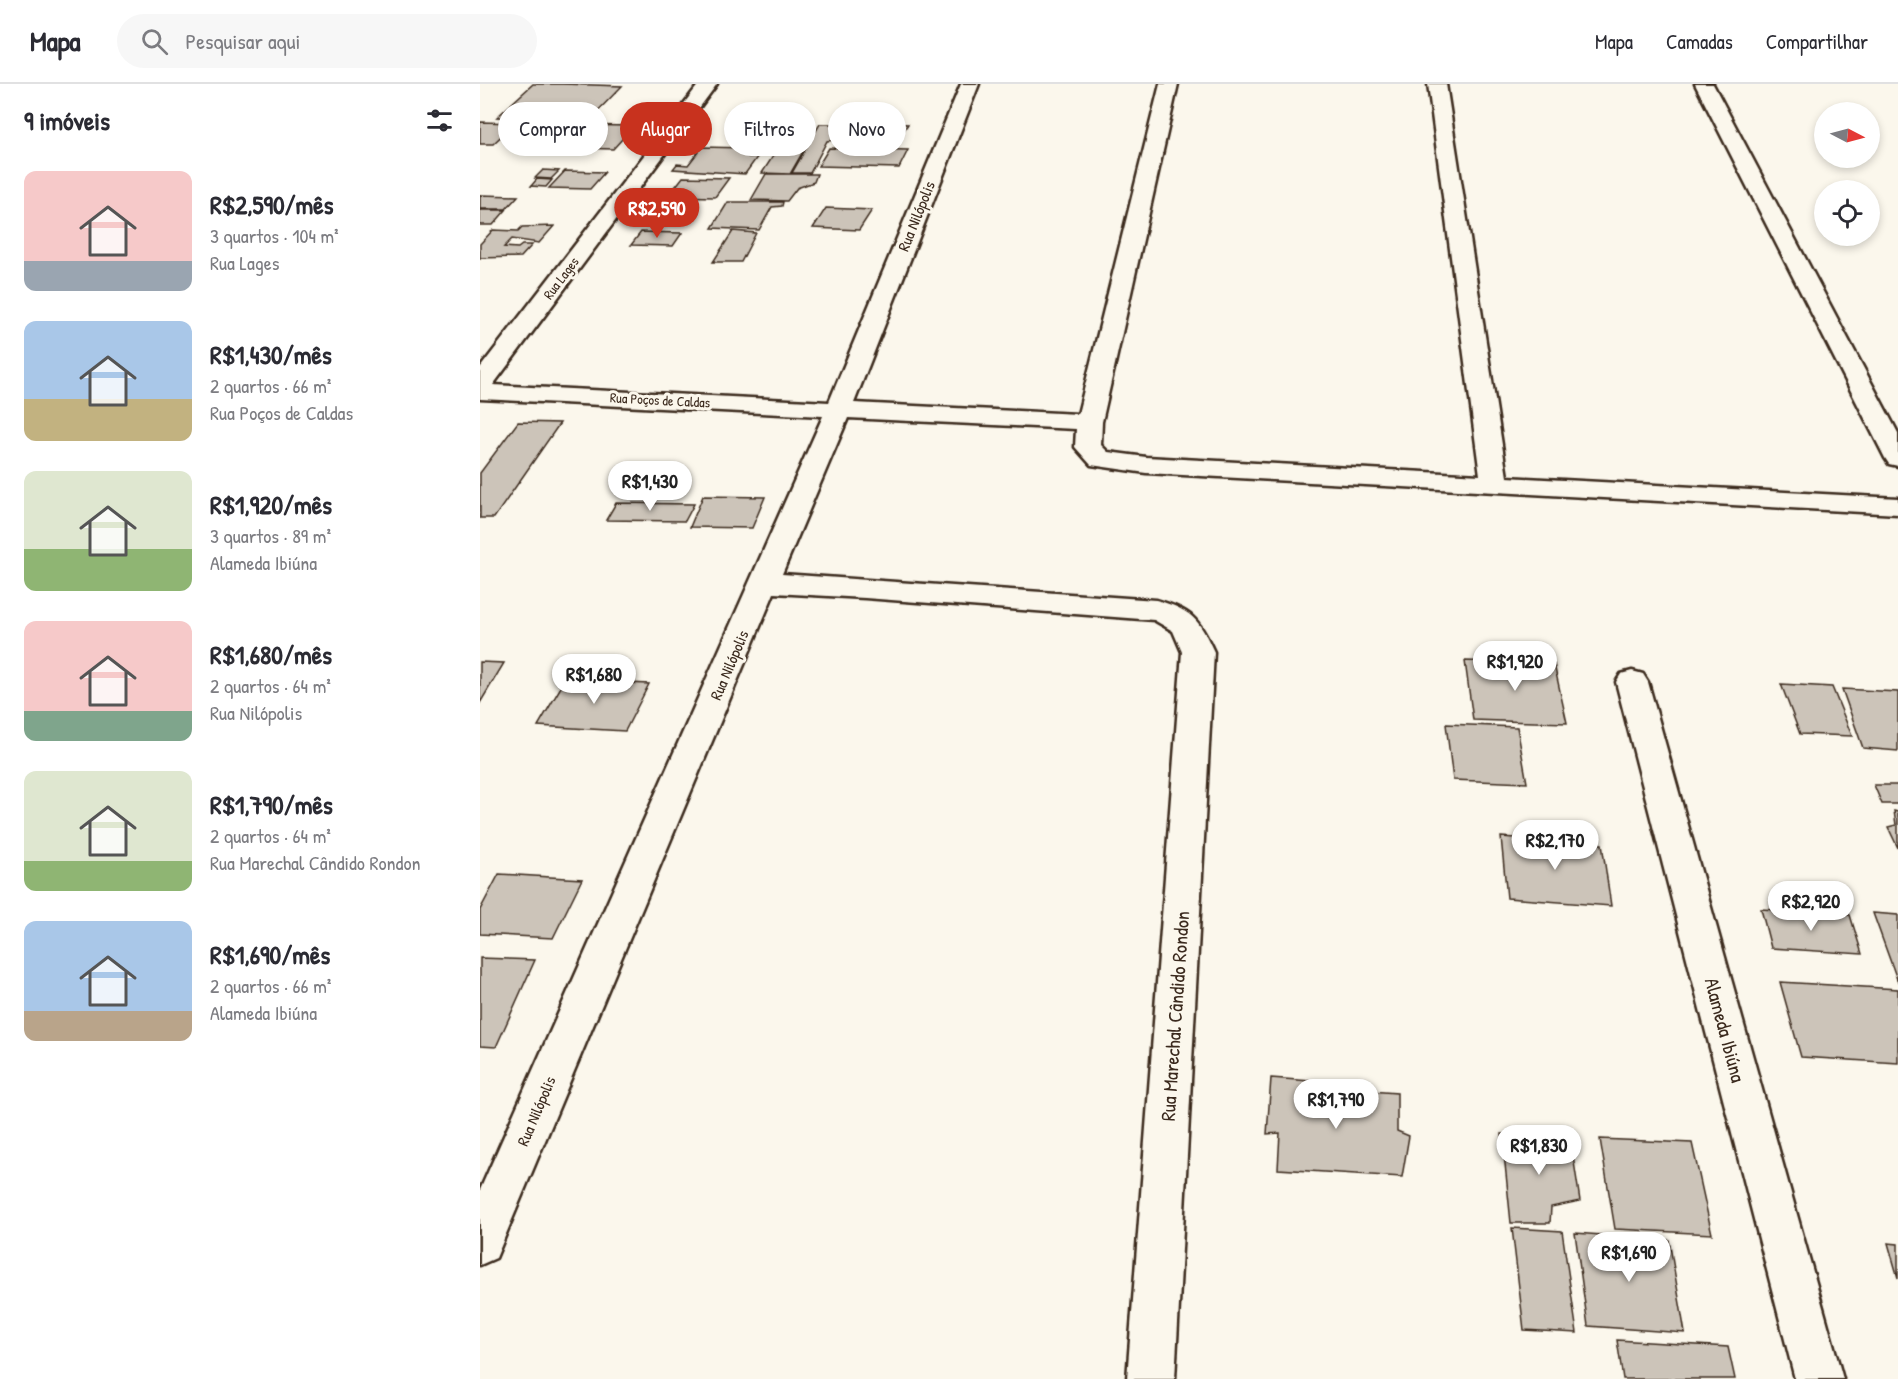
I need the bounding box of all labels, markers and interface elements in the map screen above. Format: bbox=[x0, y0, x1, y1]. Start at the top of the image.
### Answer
search box bbox=[117, 14, 537, 68]
text: Mapa bbox=[30, 22, 81, 60]
icon: search bbox=[138, 25, 171, 58]
text: Pesquisar aqui bbox=[186, 26, 301, 56]
text: Mapa bbox=[1595, 27, 1633, 56]
text: Camadas bbox=[1666, 27, 1733, 56]
text: Compartilhar bbox=[1766, 27, 1868, 56]
chip: Comprar bbox=[498, 102, 608, 156]
chip: Alugar bbox=[620, 102, 712, 156]
chip: Filtros bbox=[724, 102, 816, 156]
chip: Novo bbox=[828, 102, 906, 156]
north arrow bbox=[1814, 102, 1880, 168]
map controls bbox=[1814, 102, 1880, 246]
text: 9 imóveis bbox=[24, 103, 110, 138]
icon: filters bbox=[423, 104, 456, 137]
street label: Rua Nilópolis bbox=[892, 178, 940, 254]
button: locate bbox=[1814, 180, 1880, 246]
text: R$2,590/mês bbox=[210, 187, 334, 222]
pin: R$2,590 bbox=[602, 188, 712, 239]
text: R$2,590 bbox=[628, 194, 686, 221]
icon: home bbox=[72, 195, 144, 267]
text: 3 quartos · 104 m² bbox=[210, 222, 339, 249]
text: Rua Lages bbox=[210, 249, 279, 276]
street label: Rua Lages bbox=[538, 253, 584, 303]
text: R$1,430/mês bbox=[210, 337, 332, 372]
icon: home bbox=[72, 345, 144, 417]
text: 2 quartos · 66 m² bbox=[210, 372, 331, 399]
street label: Rua Poços de Caldas bbox=[609, 387, 711, 412]
text: Rua Poços de Caldas bbox=[210, 399, 353, 426]
pin: R$1,430 bbox=[595, 461, 705, 512]
text: R$1,430 bbox=[622, 467, 678, 494]
text: R$1,920/mês bbox=[210, 487, 332, 522]
icon: home bbox=[72, 495, 144, 567]
text: 3 quartos · 89 m² bbox=[210, 522, 331, 549]
text: Alameda Ibiúna bbox=[210, 549, 317, 576]
street label: Rua Nilópolis bbox=[704, 627, 754, 703]
text: R$1,680/mês bbox=[210, 637, 332, 672]
pin: R$1,920 bbox=[1460, 641, 1570, 692]
icon: home bbox=[72, 645, 144, 717]
text: R$1,920 bbox=[1487, 647, 1543, 674]
pin: R$1,680 bbox=[539, 654, 649, 705]
text: R$1,680 bbox=[566, 660, 622, 687]
text: 2 quartos · 64 m² bbox=[210, 672, 331, 699]
text: Rua Nilópolis bbox=[210, 699, 302, 726]
text: R$1,790/mês bbox=[210, 787, 333, 822]
icon: home bbox=[72, 795, 144, 867]
pin: R$2,170 bbox=[1500, 820, 1610, 871]
text: 2 quartos · 64 m² bbox=[210, 822, 331, 849]
text: R$2,170 bbox=[1526, 826, 1584, 853]
text: Rua Marechal Cândido Rondon bbox=[210, 849, 421, 876]
pin: R$2,920 bbox=[1756, 881, 1866, 932]
text: R$2,920 bbox=[1782, 887, 1840, 914]
street label: Rua Marechal Cândido Rondon bbox=[1154, 910, 1195, 1122]
text: R$1,690/mês bbox=[210, 937, 330, 972]
icon: home bbox=[72, 945, 144, 1017]
text: 2 quartos · 66 m² bbox=[210, 972, 331, 999]
street label: Alameda Ibiúna bbox=[1699, 975, 1752, 1085]
text: Alameda Ibiúna bbox=[210, 999, 317, 1026]
street label: Rua Nilópolis bbox=[511, 1073, 561, 1149]
pin: R$1,790 bbox=[1281, 1079, 1391, 1130]
text: R$1,790 bbox=[1308, 1085, 1364, 1112]
pin: R$1,830 bbox=[1484, 1125, 1594, 1176]
text: R$1,830 bbox=[1510, 1131, 1568, 1158]
pin: R$1,690 bbox=[1574, 1232, 1684, 1283]
text: R$1,690 bbox=[1602, 1238, 1656, 1265]

